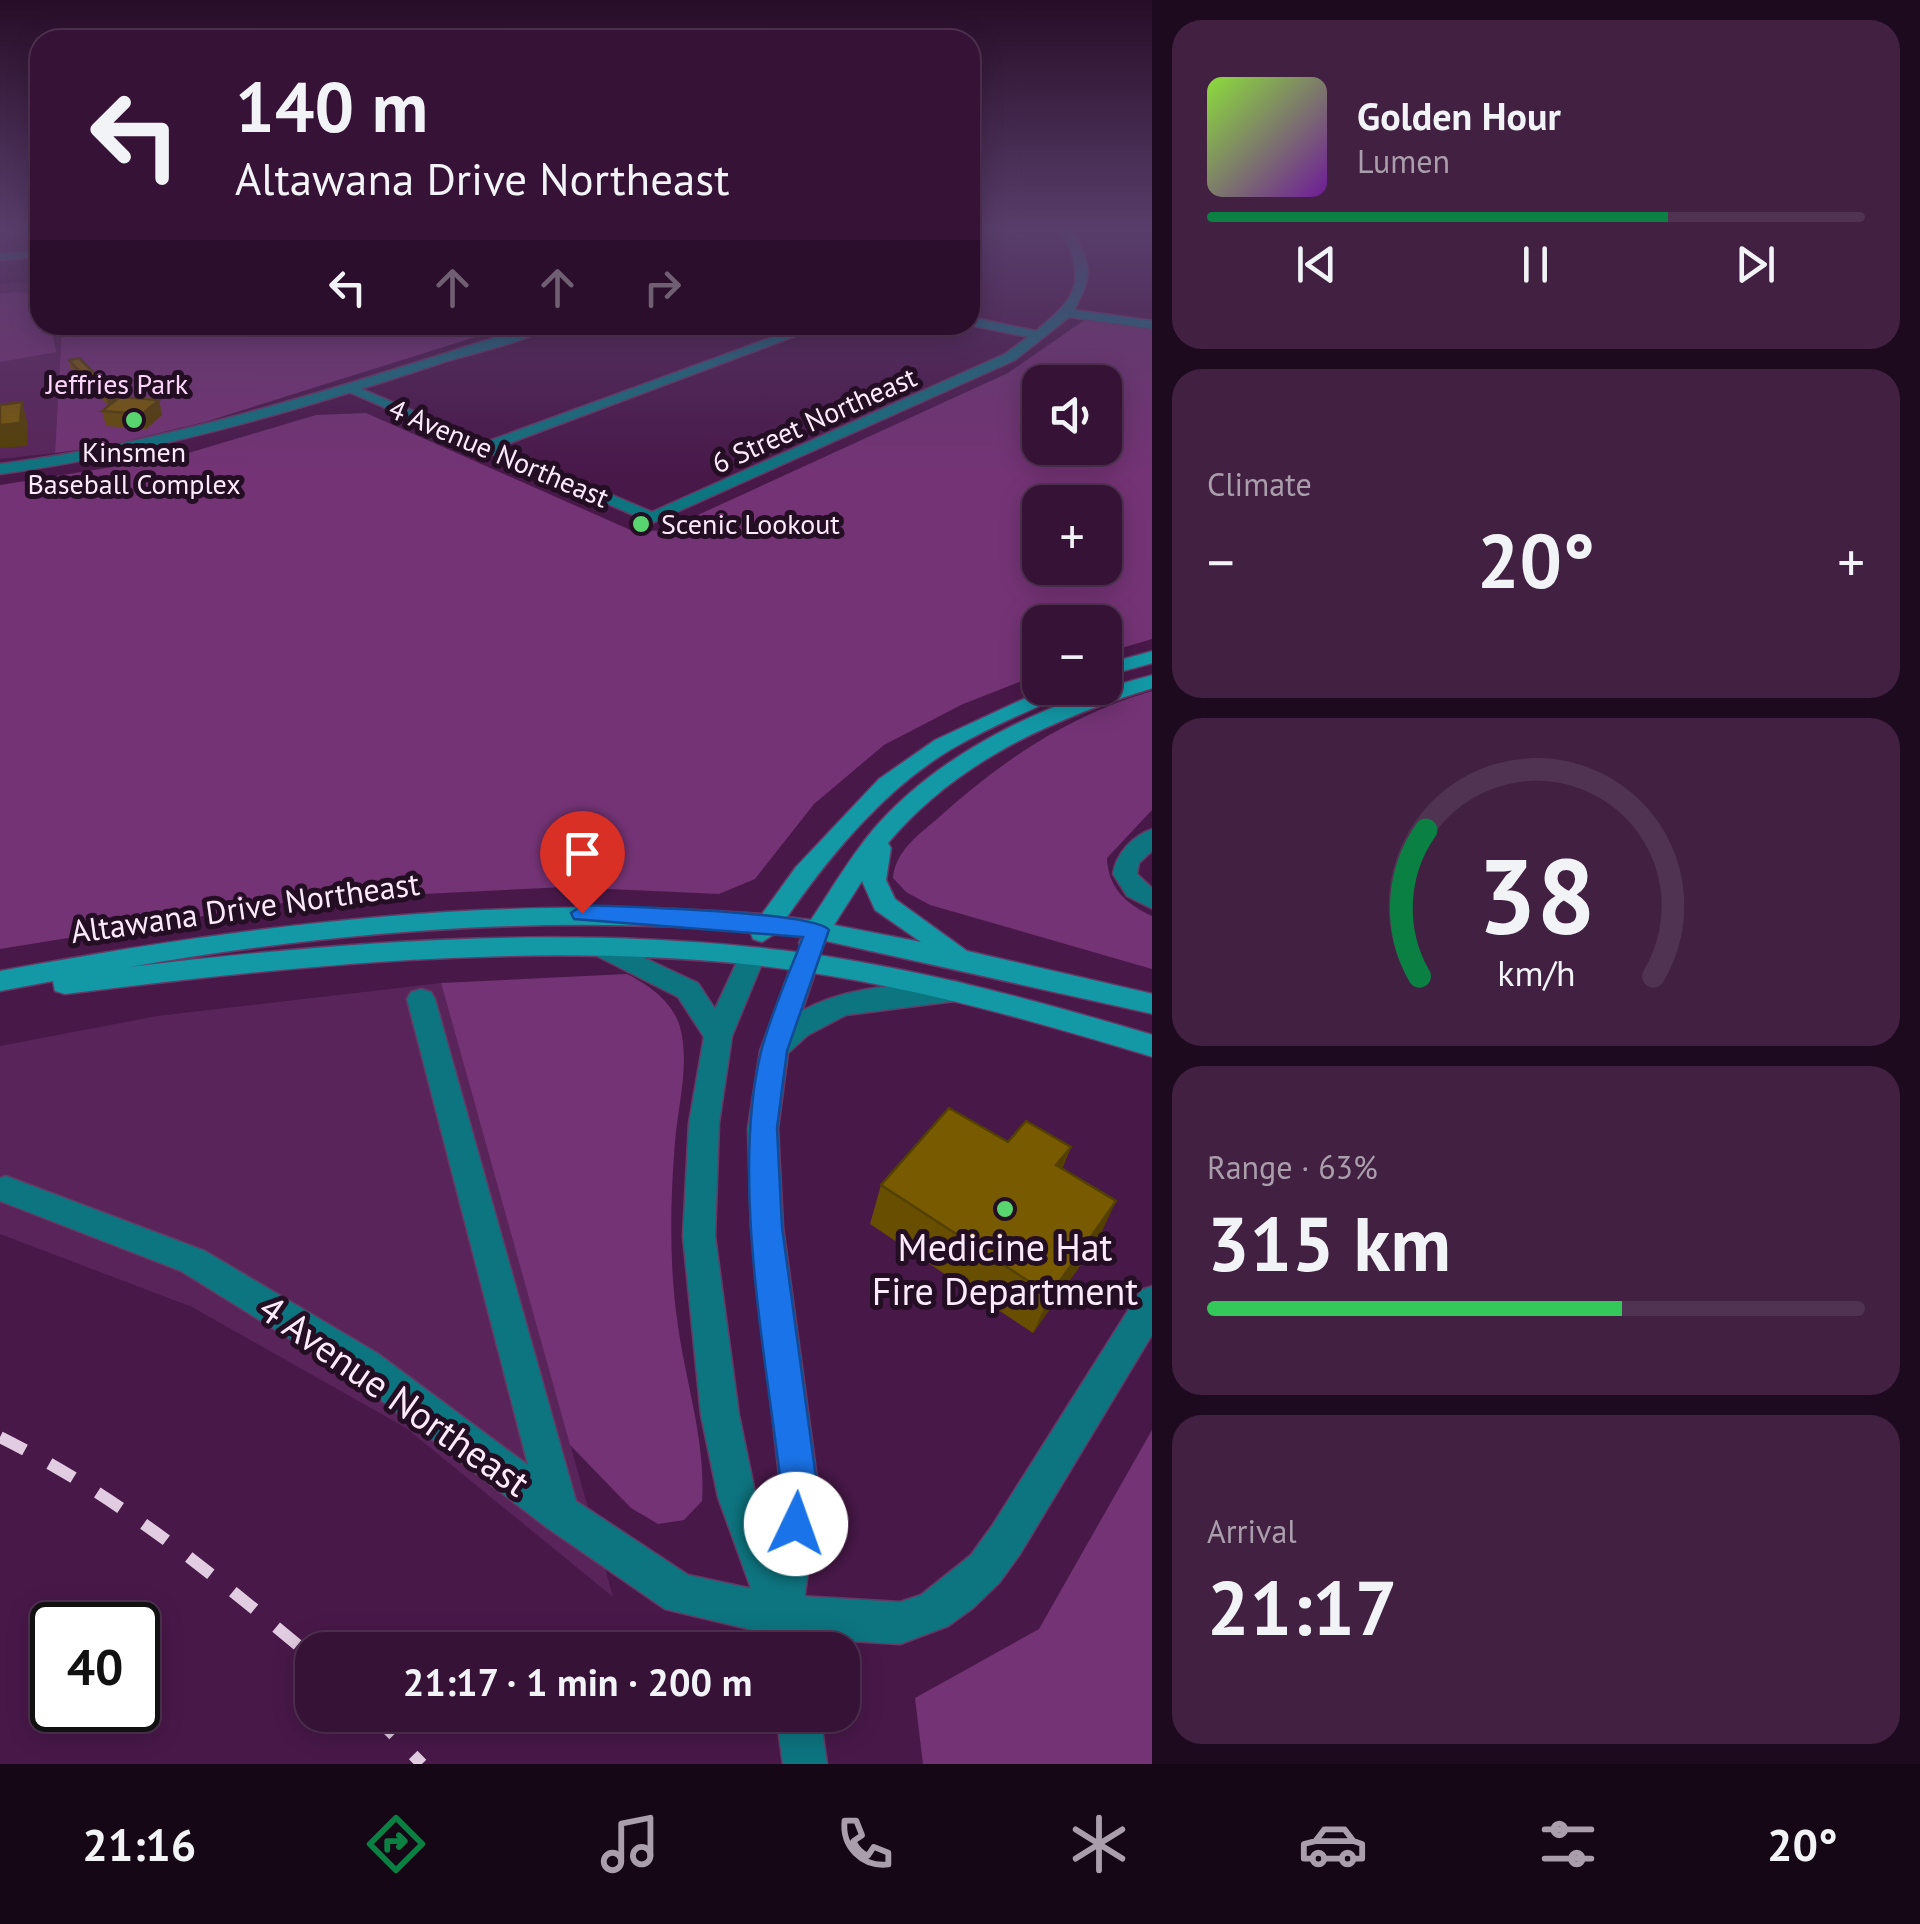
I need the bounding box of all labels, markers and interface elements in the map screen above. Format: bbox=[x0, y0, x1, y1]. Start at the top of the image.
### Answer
text: 140 m bbox=[235, 61, 428, 151]
icon: left bbox=[70, 70, 200, 200]
text: Golden Hour bbox=[1357, 91, 1561, 140]
text: Lumen bbox=[1357, 140, 1450, 182]
text: Altawana Drive Northeast bbox=[235, 149, 730, 207]
icon: previous bbox=[1289, 237, 1344, 292]
icon: pause bbox=[1508, 237, 1563, 292]
icon: next bbox=[1728, 237, 1783, 292]
icon: left bbox=[320, 260, 375, 315]
icon: ahead bbox=[425, 260, 480, 315]
icon: ahead bbox=[530, 260, 585, 315]
icon: right bbox=[635, 260, 690, 315]
street label: 6 Street Northeast bbox=[706, 358, 922, 481]
park label: Jeffries Park bbox=[45, 365, 189, 402]
map controls bbox=[1022, 365, 1122, 705]
button: sound bbox=[1022, 365, 1122, 465]
street label: 4 Avenue Northeast bbox=[384, 390, 615, 516]
marker: Kinsmen Baseball Complex bbox=[123, 409, 145, 431]
place label: Kinsmen Baseball Complex bbox=[27, 433, 241, 502]
text: Climate bbox=[1207, 463, 1312, 505]
button: + bbox=[1022, 485, 1122, 585]
place label: Scenic Lookout bbox=[661, 505, 840, 542]
text: 20° bbox=[1477, 512, 1595, 609]
marker: Scenic Lookout bbox=[630, 513, 652, 535]
text: − bbox=[1207, 526, 1235, 597]
text: + bbox=[1837, 526, 1865, 597]
button: − bbox=[1022, 605, 1122, 705]
pin bbox=[540, 811, 625, 914]
icon: arrive bbox=[555, 826, 610, 881]
text: 38 bbox=[1477, 828, 1595, 963]
street label: Altawana Drive Northeast bbox=[68, 862, 422, 952]
text: km/h bbox=[1497, 950, 1575, 996]
text: Range · 63% bbox=[1207, 1146, 1378, 1188]
text: 315 km bbox=[1207, 1195, 1451, 1292]
marker: Medicine Hat Fire Department bbox=[994, 1198, 1016, 1220]
place label: Medicine Hat Fire Department bbox=[872, 1222, 1138, 1315]
street label: 4 Avenue Northeast bbox=[250, 1283, 540, 1506]
position arrow bbox=[744, 1472, 848, 1576]
text: Arrival bbox=[1207, 1510, 1297, 1552]
text: 21:17 bbox=[1207, 1559, 1397, 1656]
speed limit sign: 40 bbox=[30, 1602, 160, 1732]
text: 21:17 · 1 min · 200 m bbox=[403, 1657, 752, 1706]
icon: directions bbox=[361, 1809, 431, 1879]
icon: music bbox=[595, 1809, 665, 1879]
icon: phone bbox=[830, 1809, 900, 1879]
icon: climate bbox=[1064, 1809, 1134, 1879]
icon: car bbox=[1298, 1809, 1368, 1879]
icon: filters bbox=[1533, 1809, 1603, 1879]
text: 21:16 bbox=[82, 1815, 196, 1873]
text: 20° bbox=[1767, 1815, 1838, 1873]

